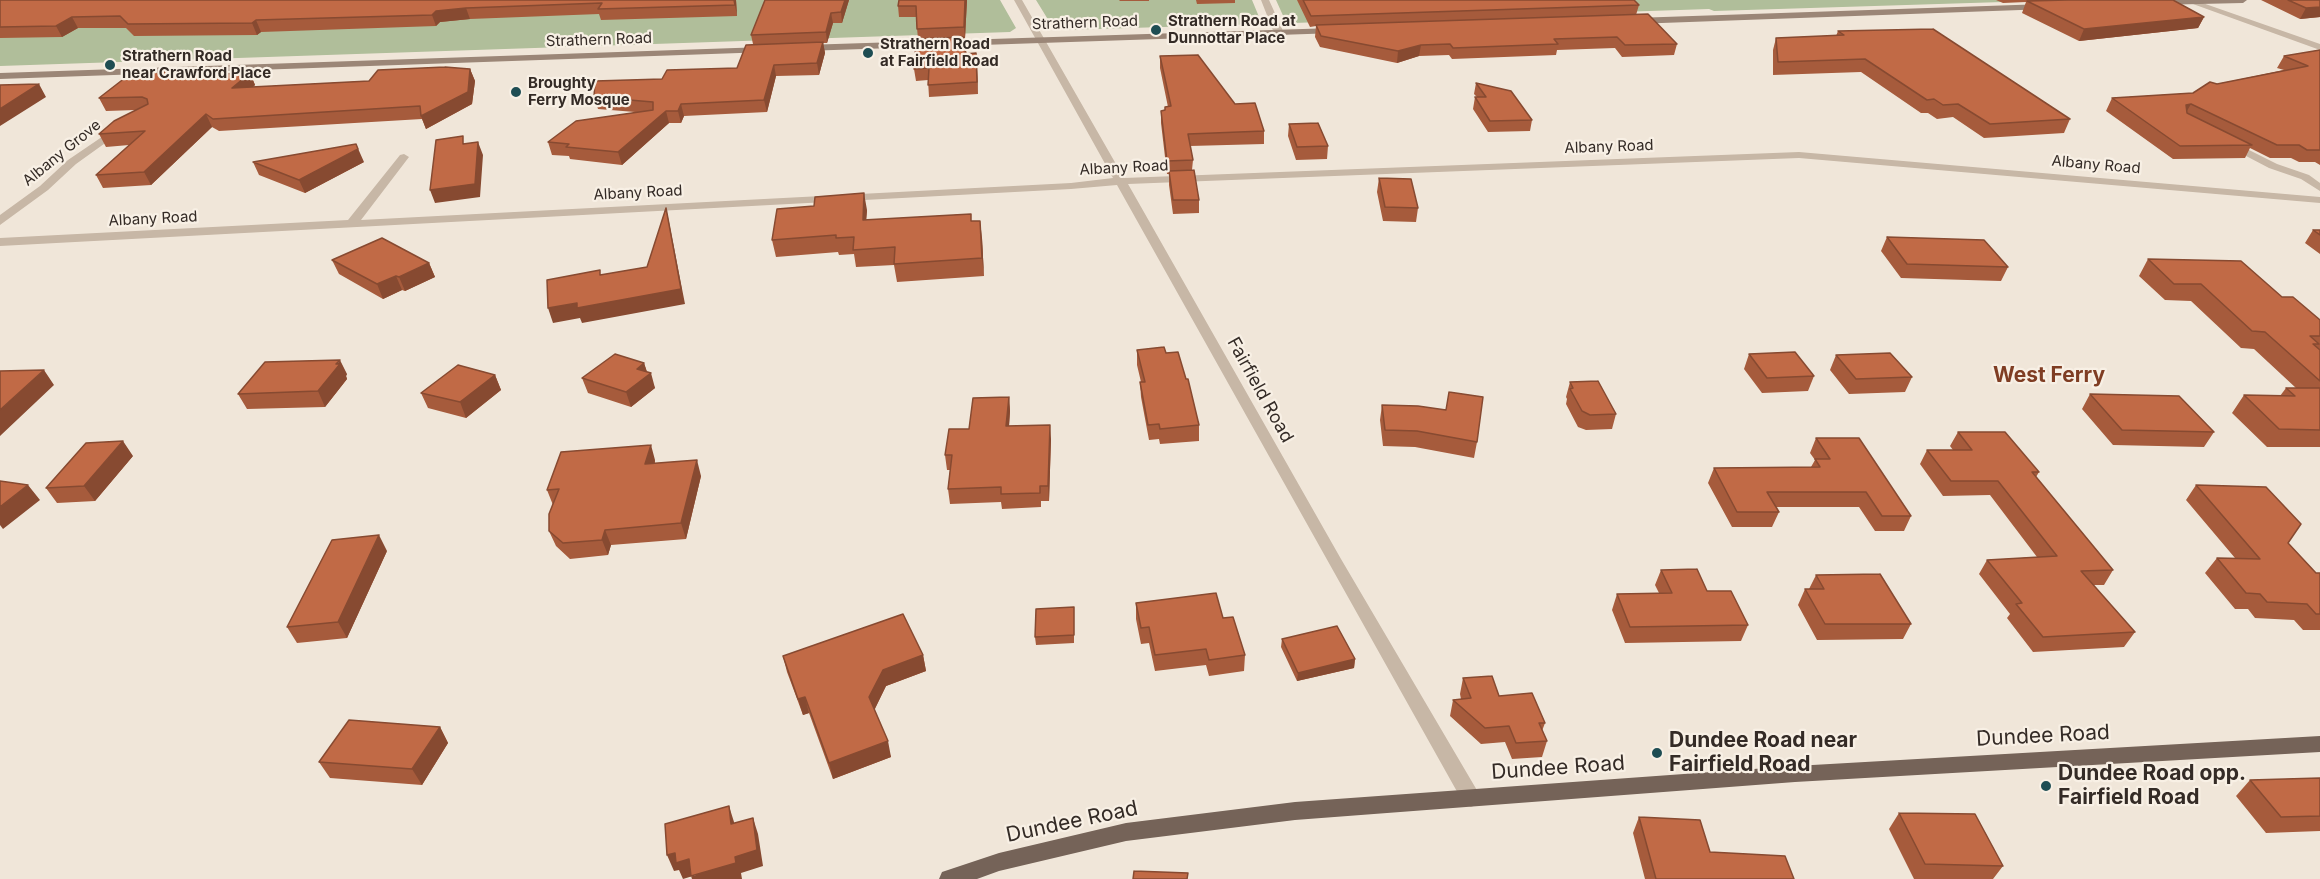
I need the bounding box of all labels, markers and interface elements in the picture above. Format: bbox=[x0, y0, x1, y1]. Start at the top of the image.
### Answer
street label: Strathern Road bbox=[1032, 12, 1138, 34]
place label: Strathern Road at Dunnottar Place bbox=[1168, 12, 1296, 47]
marker: Strathern Road at Dunnottar Place bbox=[1149, 23, 1163, 37]
street label: Strathern Road bbox=[546, 29, 652, 51]
place label: Strathern Road at Fairfield Road bbox=[880, 35, 999, 70]
marker: Strathern Road at Fairfield Road bbox=[861, 46, 875, 60]
place label: Strathern Road near Crawford Place bbox=[122, 47, 271, 82]
marker: Strathern Road near Crawford Place bbox=[103, 58, 117, 72]
place label: Broughty Ferry Mosque bbox=[528, 74, 630, 109]
marker: Broughty Ferry Mosque bbox=[509, 85, 523, 99]
street label: Albany Grove bbox=[19, 116, 105, 190]
street label: Albany Road bbox=[1564, 136, 1654, 158]
street label: Albany Road bbox=[2051, 152, 2141, 178]
street label: Albany Road bbox=[1079, 157, 1169, 179]
street label: Albany Road bbox=[593, 182, 683, 204]
street label: Albany Road bbox=[108, 208, 198, 230]
street label: Fairfield Road bbox=[1222, 334, 1298, 446]
district label: West Ferry bbox=[1993, 363, 2105, 389]
street label: Dundee Road bbox=[1975, 720, 2111, 752]
place label: Dundee Road near Fairfield Road bbox=[1669, 728, 1857, 778]
marker: Dundee Road near Fairfield Road bbox=[1650, 746, 1664, 760]
street label: Dundee Road bbox=[1490, 751, 1626, 785]
place label: Dundee Road opp. Fairfield Road bbox=[2058, 761, 2246, 811]
marker: Dundee Road opp. Fairfield Road bbox=[2039, 779, 2053, 793]
street label: Dundee Road bbox=[1004, 796, 1140, 848]

